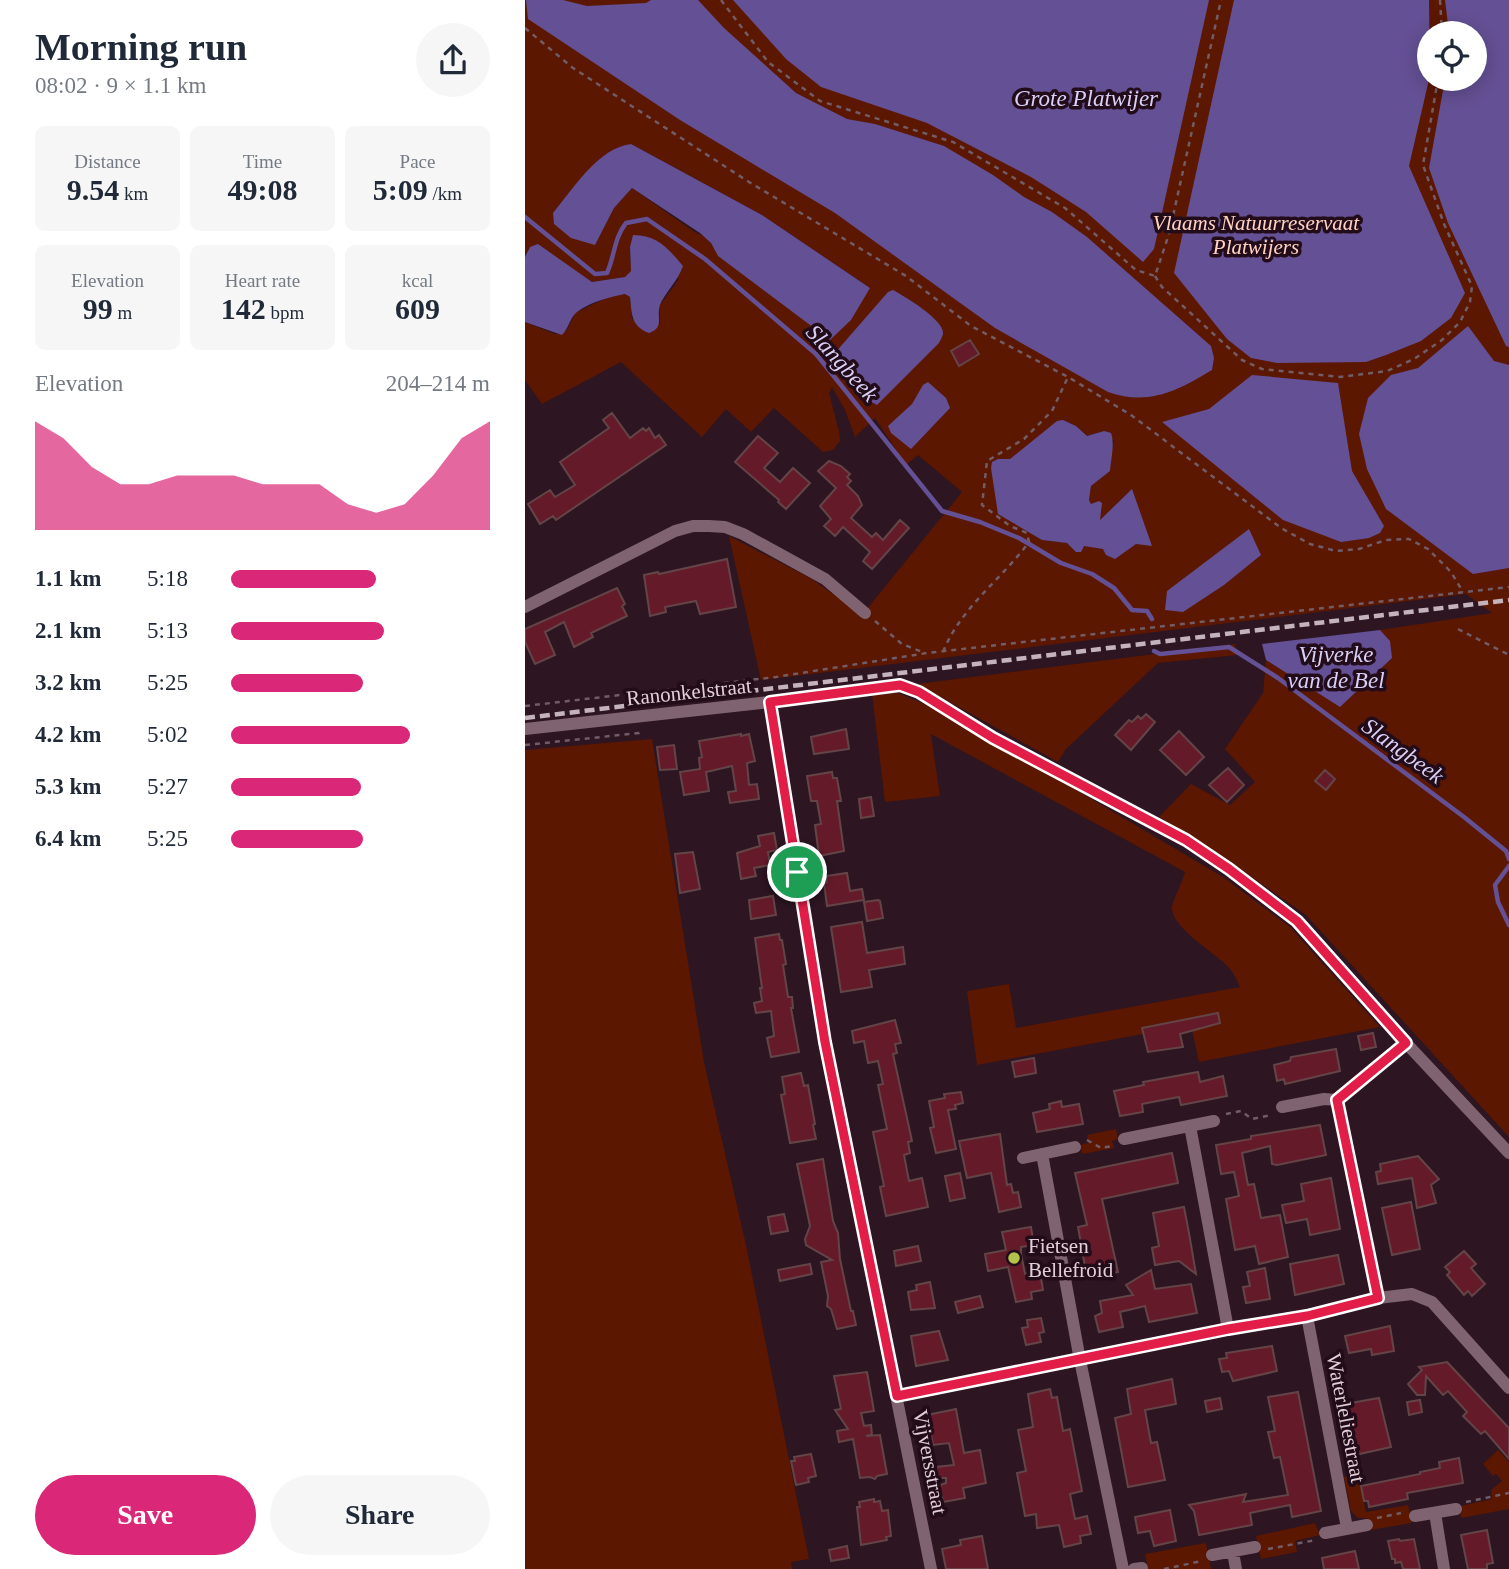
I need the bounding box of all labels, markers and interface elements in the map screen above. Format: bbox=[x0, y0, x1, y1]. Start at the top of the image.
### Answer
map controls bbox=[1417, 21, 1487, 91]
button: locate bbox=[1417, 21, 1487, 91]
button: share bbox=[416, 23, 490, 97]
text: Morning run bbox=[35, 26, 247, 68]
text: 08:02 · 9 × 1.1 km bbox=[35, 73, 206, 98]
water label: Grote Platwijer bbox=[1014, 86, 1159, 111]
text: Distance bbox=[74, 151, 141, 172]
text: Time bbox=[243, 151, 282, 172]
text: Pace bbox=[400, 151, 435, 172]
text: 9.54 bbox=[67, 173, 119, 206]
text: 49:08 bbox=[228, 173, 298, 206]
text: 5:09 bbox=[373, 173, 428, 206]
text: km bbox=[119, 183, 148, 204]
text: /km bbox=[428, 183, 462, 204]
park label: Vlaams Natuurreservaat Platwijers bbox=[1153, 211, 1360, 259]
text: Elevation bbox=[71, 270, 144, 291]
text: Heart rate bbox=[225, 270, 300, 291]
text: kcal bbox=[402, 270, 433, 291]
text: 99 bbox=[83, 292, 113, 325]
text: 142 bbox=[221, 292, 266, 325]
text: 609 bbox=[395, 292, 440, 325]
text: m bbox=[113, 302, 132, 323]
text: bpm bbox=[266, 302, 304, 323]
water label: Slangbeek bbox=[801, 320, 883, 407]
text: Elevation bbox=[35, 371, 123, 396]
text: 204–214 m bbox=[386, 371, 490, 396]
text: 1.1 km bbox=[35, 566, 101, 591]
text: 5:18 bbox=[147, 566, 188, 591]
text: 2.1 km bbox=[35, 618, 101, 643]
text: 5:13 bbox=[147, 618, 188, 643]
water label: Vijverke van de Bel bbox=[1287, 642, 1385, 693]
text: 3.2 km bbox=[35, 670, 101, 695]
text: 5:25 bbox=[147, 670, 188, 695]
street label: Ranonkelstraat bbox=[625, 673, 753, 711]
water label: Slangbeek bbox=[1357, 713, 1449, 789]
text: 4.2 km bbox=[35, 722, 101, 747]
text: 5:02 bbox=[147, 722, 188, 747]
text: 5.3 km bbox=[35, 774, 101, 799]
text: 5:27 bbox=[147, 774, 188, 799]
text: 6.4 km bbox=[35, 826, 101, 851]
text: 5:25 bbox=[147, 826, 188, 851]
pin bbox=[767, 842, 827, 902]
icon: arrive bbox=[778, 853, 816, 891]
place label: Fietsen Bellefroid bbox=[1028, 1234, 1114, 1282]
marker: Fietsen Bellefroid bbox=[1006, 1250, 1022, 1266]
street label: Waterleliestraat bbox=[1322, 1351, 1370, 1485]
street label: Vijversstraat bbox=[908, 1408, 952, 1516]
button: Save bbox=[35, 1475, 256, 1555]
button: Share bbox=[270, 1475, 490, 1555]

